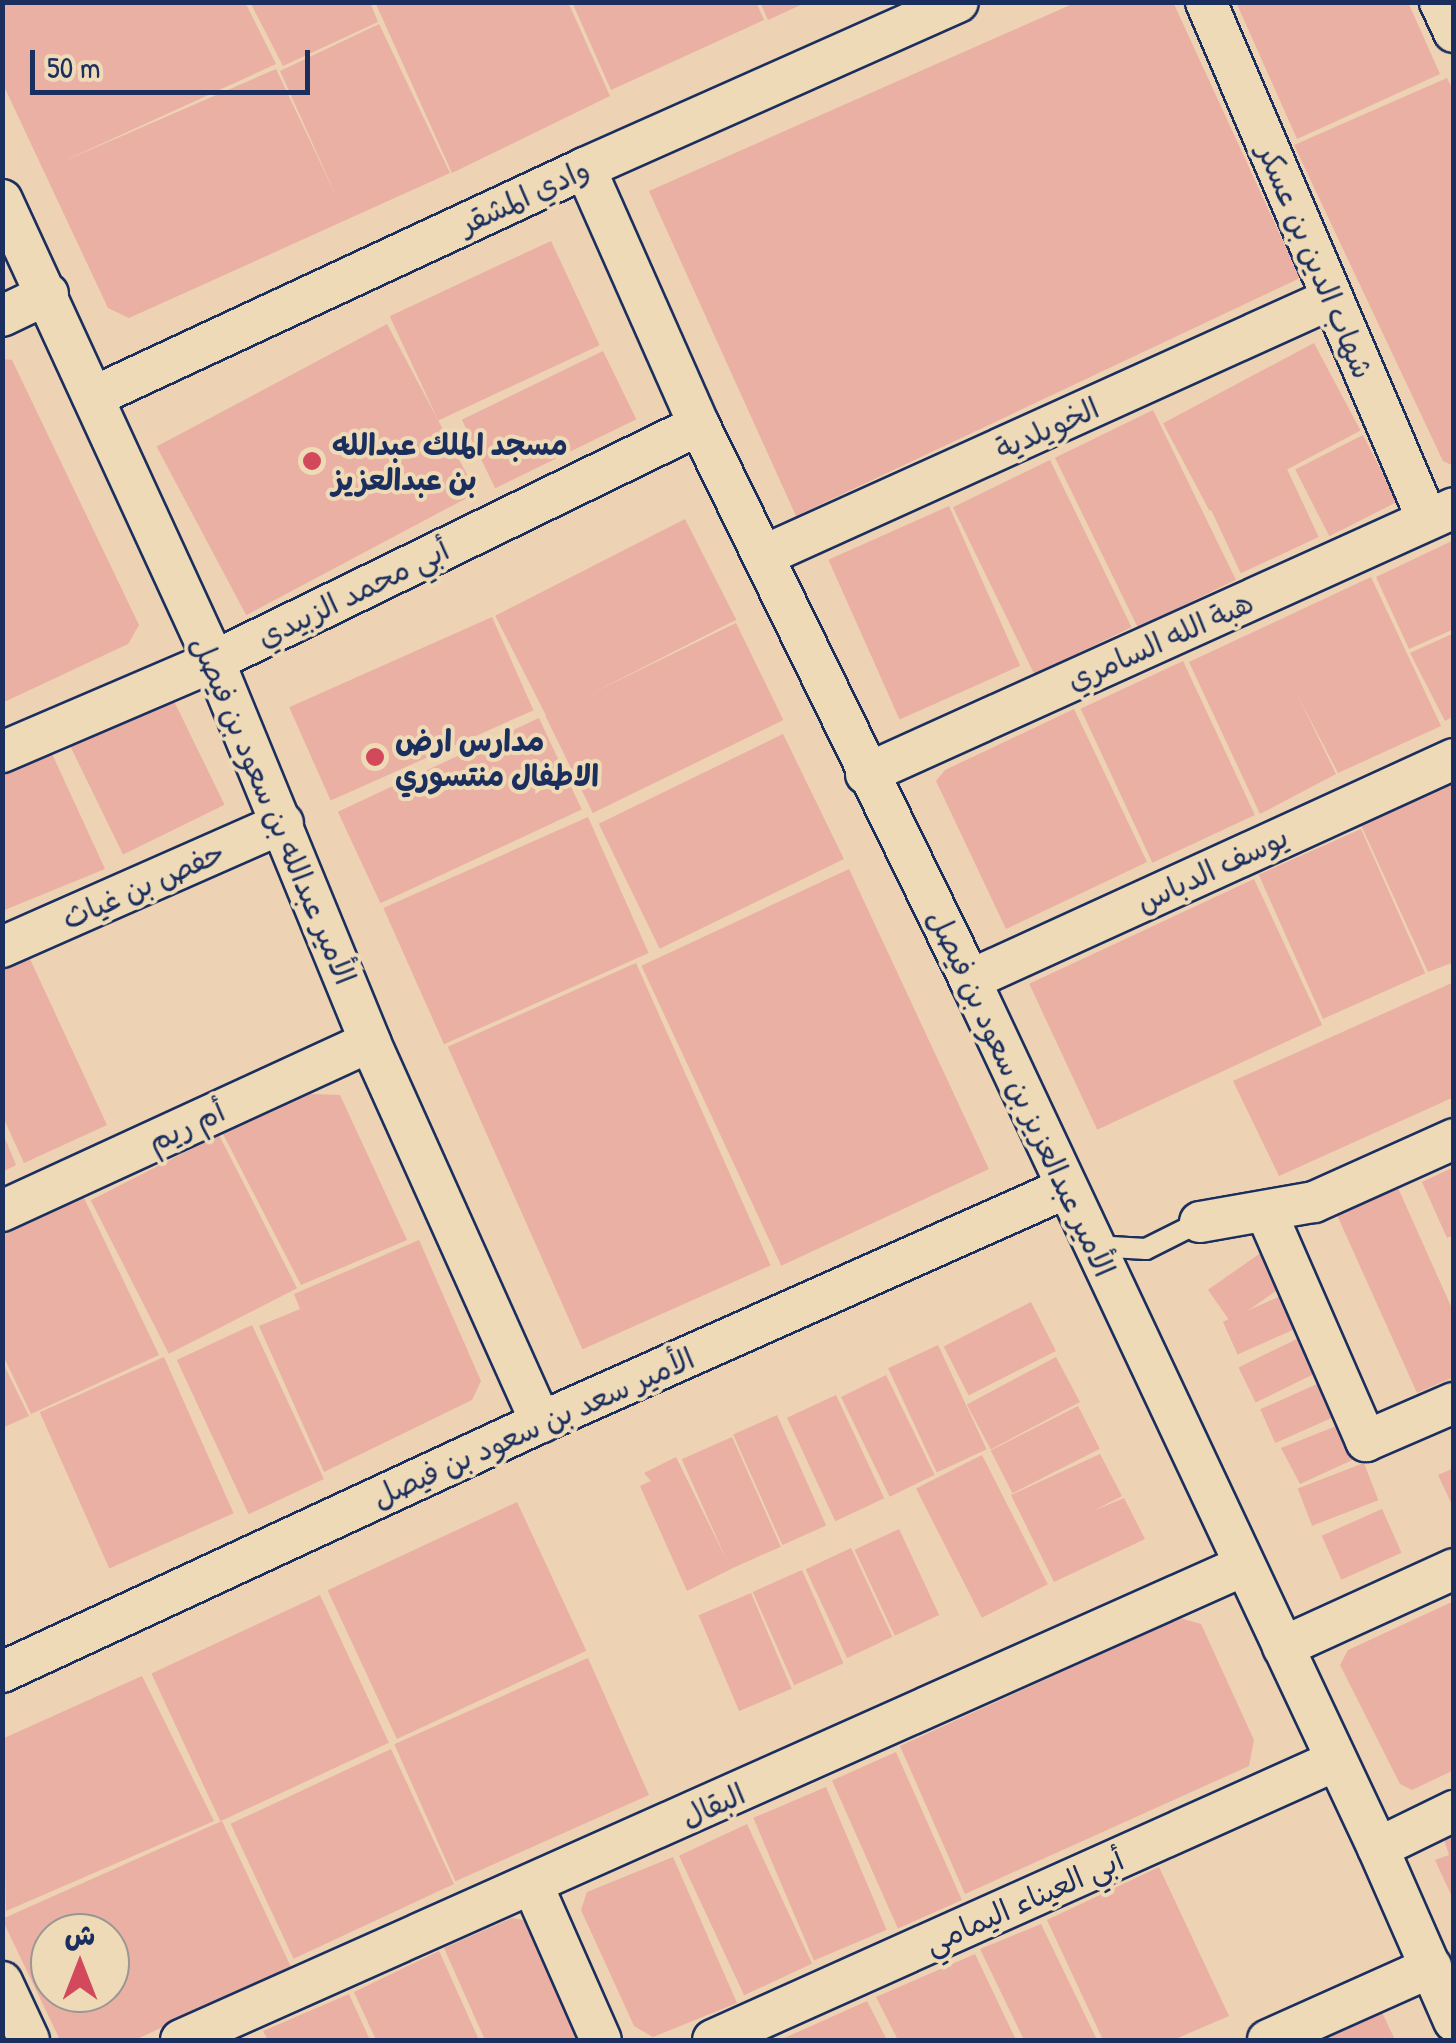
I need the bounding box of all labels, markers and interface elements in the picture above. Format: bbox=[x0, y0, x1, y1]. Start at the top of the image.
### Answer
scale bar bbox=[35, 30, 315, 92]
text: 50 m bbox=[47, 47, 100, 87]
street label: شهاب الدين بن عسكر bbox=[1250, 138, 1382, 384]
street label: وادي المشقر bbox=[453, 150, 595, 242]
street label: الخويلدية bbox=[990, 389, 1104, 467]
place label: مسجد الملك عبدالله بن عبدالعزيز bbox=[332, 426, 568, 496]
marker: مسجد الملك عبدالله بن عبدالعزيز bbox=[301, 450, 323, 472]
street label: أبي محمد الزبيدي bbox=[251, 531, 455, 655]
street label: هبة الله السامري bbox=[1061, 584, 1259, 698]
street label: الأمير عبدالله بن سعود بن فيصل bbox=[184, 630, 364, 990]
place label: مدارس ارض الاطفال منتسوري bbox=[395, 722, 599, 792]
marker: مدارس ارض الاطفال منتسوري bbox=[364, 746, 386, 768]
street label: يوسف الدباس bbox=[1130, 818, 1294, 920]
street label: حفص بن غياث bbox=[56, 833, 230, 937]
street label: الأمير عبدالعزيز بن سعود بن فيصل bbox=[921, 903, 1123, 1283]
street label: أم ريم bbox=[142, 1093, 230, 1159]
street label: الأمير سعد بن سعود بن فيصل bbox=[366, 1340, 700, 1514]
street label: البقال bbox=[675, 1775, 751, 1835]
street label: أبي العيناء اليمامي bbox=[919, 1841, 1129, 1961]
north arrow bbox=[30, 1913, 130, 2013]
text: ش bbox=[65, 1916, 95, 1954]

